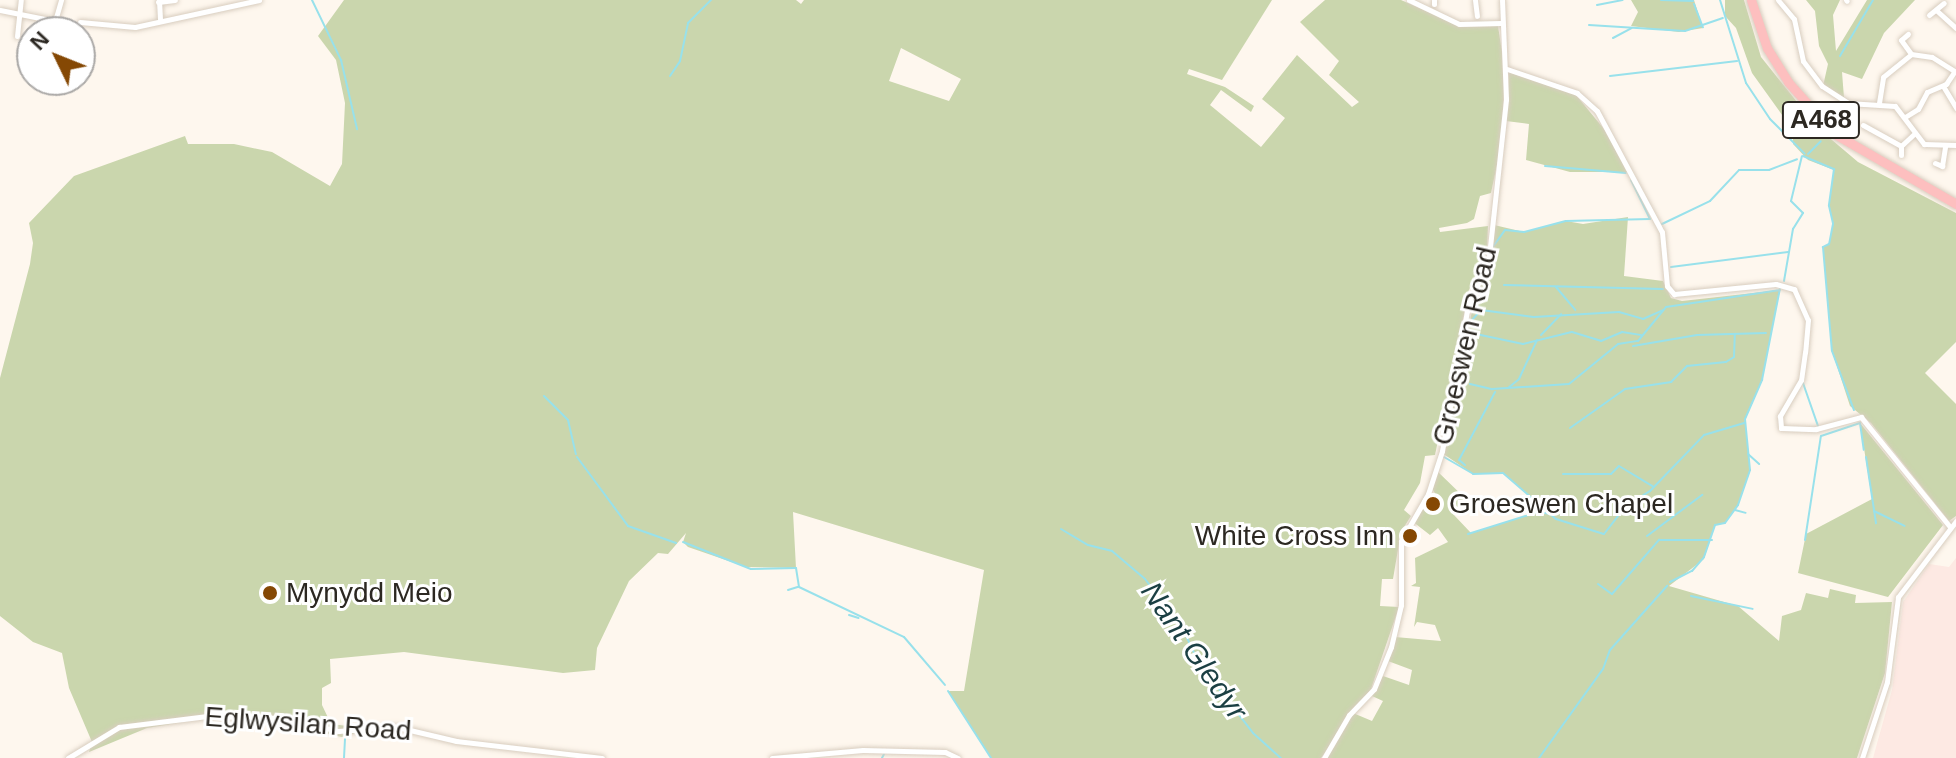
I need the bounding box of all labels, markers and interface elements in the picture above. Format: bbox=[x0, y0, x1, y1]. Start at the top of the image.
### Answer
north arrow bbox=[16, 16, 96, 96]
text: N bbox=[25, 26, 54, 55]
road number: A468 bbox=[1781, 98, 1861, 142]
street label: Groeswen Road bbox=[1426, 244, 1504, 448]
place label: Groeswen Chapel bbox=[1449, 487, 1673, 521]
marker: Groeswen Chapel bbox=[1424, 495, 1442, 513]
place label: White Cross Inn bbox=[1195, 519, 1394, 553]
marker: White Cross Inn bbox=[1401, 527, 1419, 545]
water label: Nant Gledyr bbox=[1133, 575, 1255, 727]
place label: Mynydd Meio bbox=[286, 576, 453, 610]
marker: Mynydd Meio bbox=[261, 584, 279, 602]
street label: Eglwysilan Road bbox=[204, 700, 412, 748]

